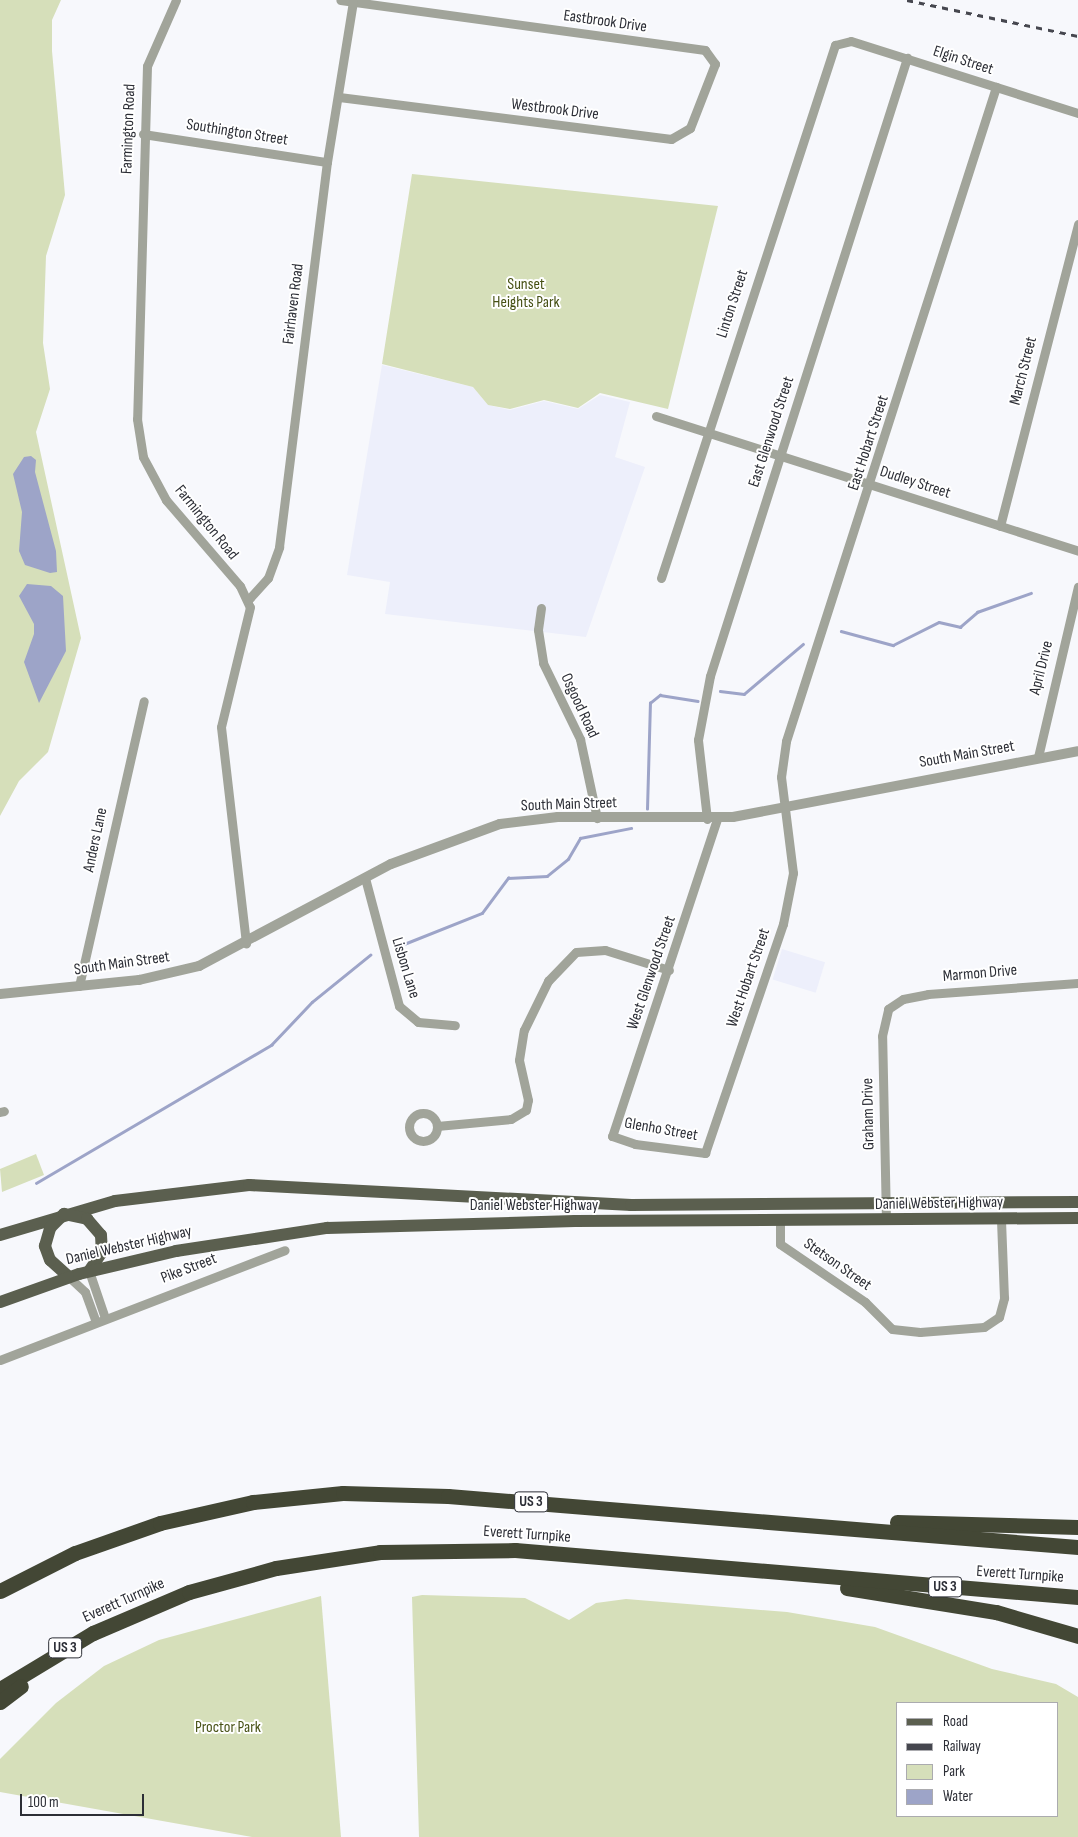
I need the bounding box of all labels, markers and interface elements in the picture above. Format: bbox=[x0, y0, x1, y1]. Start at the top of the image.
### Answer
street label: Eastbrook Drive bbox=[562, 7, 648, 37]
street label: Elgin Street bbox=[931, 42, 995, 80]
street label: Farmington Road bbox=[118, 84, 140, 174]
street label: Westbrook Drive bbox=[510, 95, 600, 125]
street label: Southington Street bbox=[185, 115, 289, 151]
street label: Fairhaven Road bbox=[280, 263, 308, 345]
street label: Linton Street bbox=[713, 268, 753, 340]
park label: Sunset Heights Park bbox=[492, 275, 560, 313]
street label: March Street bbox=[1006, 335, 1042, 407]
street label: East Glenwood Street bbox=[745, 374, 799, 490]
street label: East Hobart Street bbox=[845, 393, 893, 493]
street label: Dudley Street bbox=[877, 463, 953, 503]
street label: Farmington Road bbox=[170, 482, 242, 564]
street label: April Drive bbox=[1026, 639, 1058, 697]
street label: Osgood Road bbox=[556, 671, 602, 741]
street label: South Main Street bbox=[918, 737, 1016, 773]
street label: South Main Street bbox=[521, 794, 617, 816]
street label: Anders Lane bbox=[80, 806, 112, 874]
street label: West Glenwood Street bbox=[624, 914, 680, 1032]
street label: West Hobart Street bbox=[723, 926, 775, 1030]
street label: Lisbon Lane bbox=[387, 935, 423, 1001]
street label: South Main Street bbox=[73, 948, 171, 980]
street label: Marmon Drive bbox=[942, 961, 1018, 987]
street label: Graham Drive bbox=[859, 1078, 879, 1150]
street label: Glenho Street bbox=[623, 1114, 699, 1146]
street label: Daniel Webster Highway bbox=[875, 1193, 1003, 1215]
street label: Daniel Webster Highway bbox=[470, 1196, 598, 1216]
street label: Daniel Webster Highway bbox=[64, 1222, 194, 1270]
street label: Stetson Street bbox=[799, 1235, 875, 1295]
street label: Pike Street bbox=[158, 1250, 220, 1288]
road number: US 3 bbox=[514, 1490, 548, 1514]
street label: Everett Turnpike bbox=[483, 1522, 571, 1548]
street label: Everett Turnpike bbox=[976, 1562, 1064, 1588]
street label: Everett Turnpike bbox=[80, 1574, 168, 1628]
road number: US 3 bbox=[928, 1574, 962, 1600]
road number: US 3 bbox=[48, 1636, 82, 1660]
legend bbox=[896, 1702, 1058, 1817]
text: Road bbox=[943, 1712, 968, 1731]
park label: Proctor Park bbox=[195, 1718, 261, 1738]
text: Railway bbox=[943, 1737, 981, 1756]
text: Park bbox=[943, 1762, 965, 1781]
scale bar bbox=[22, 1784, 146, 1816]
text: Water bbox=[943, 1787, 973, 1806]
text: 100 m bbox=[28, 1793, 59, 1812]

